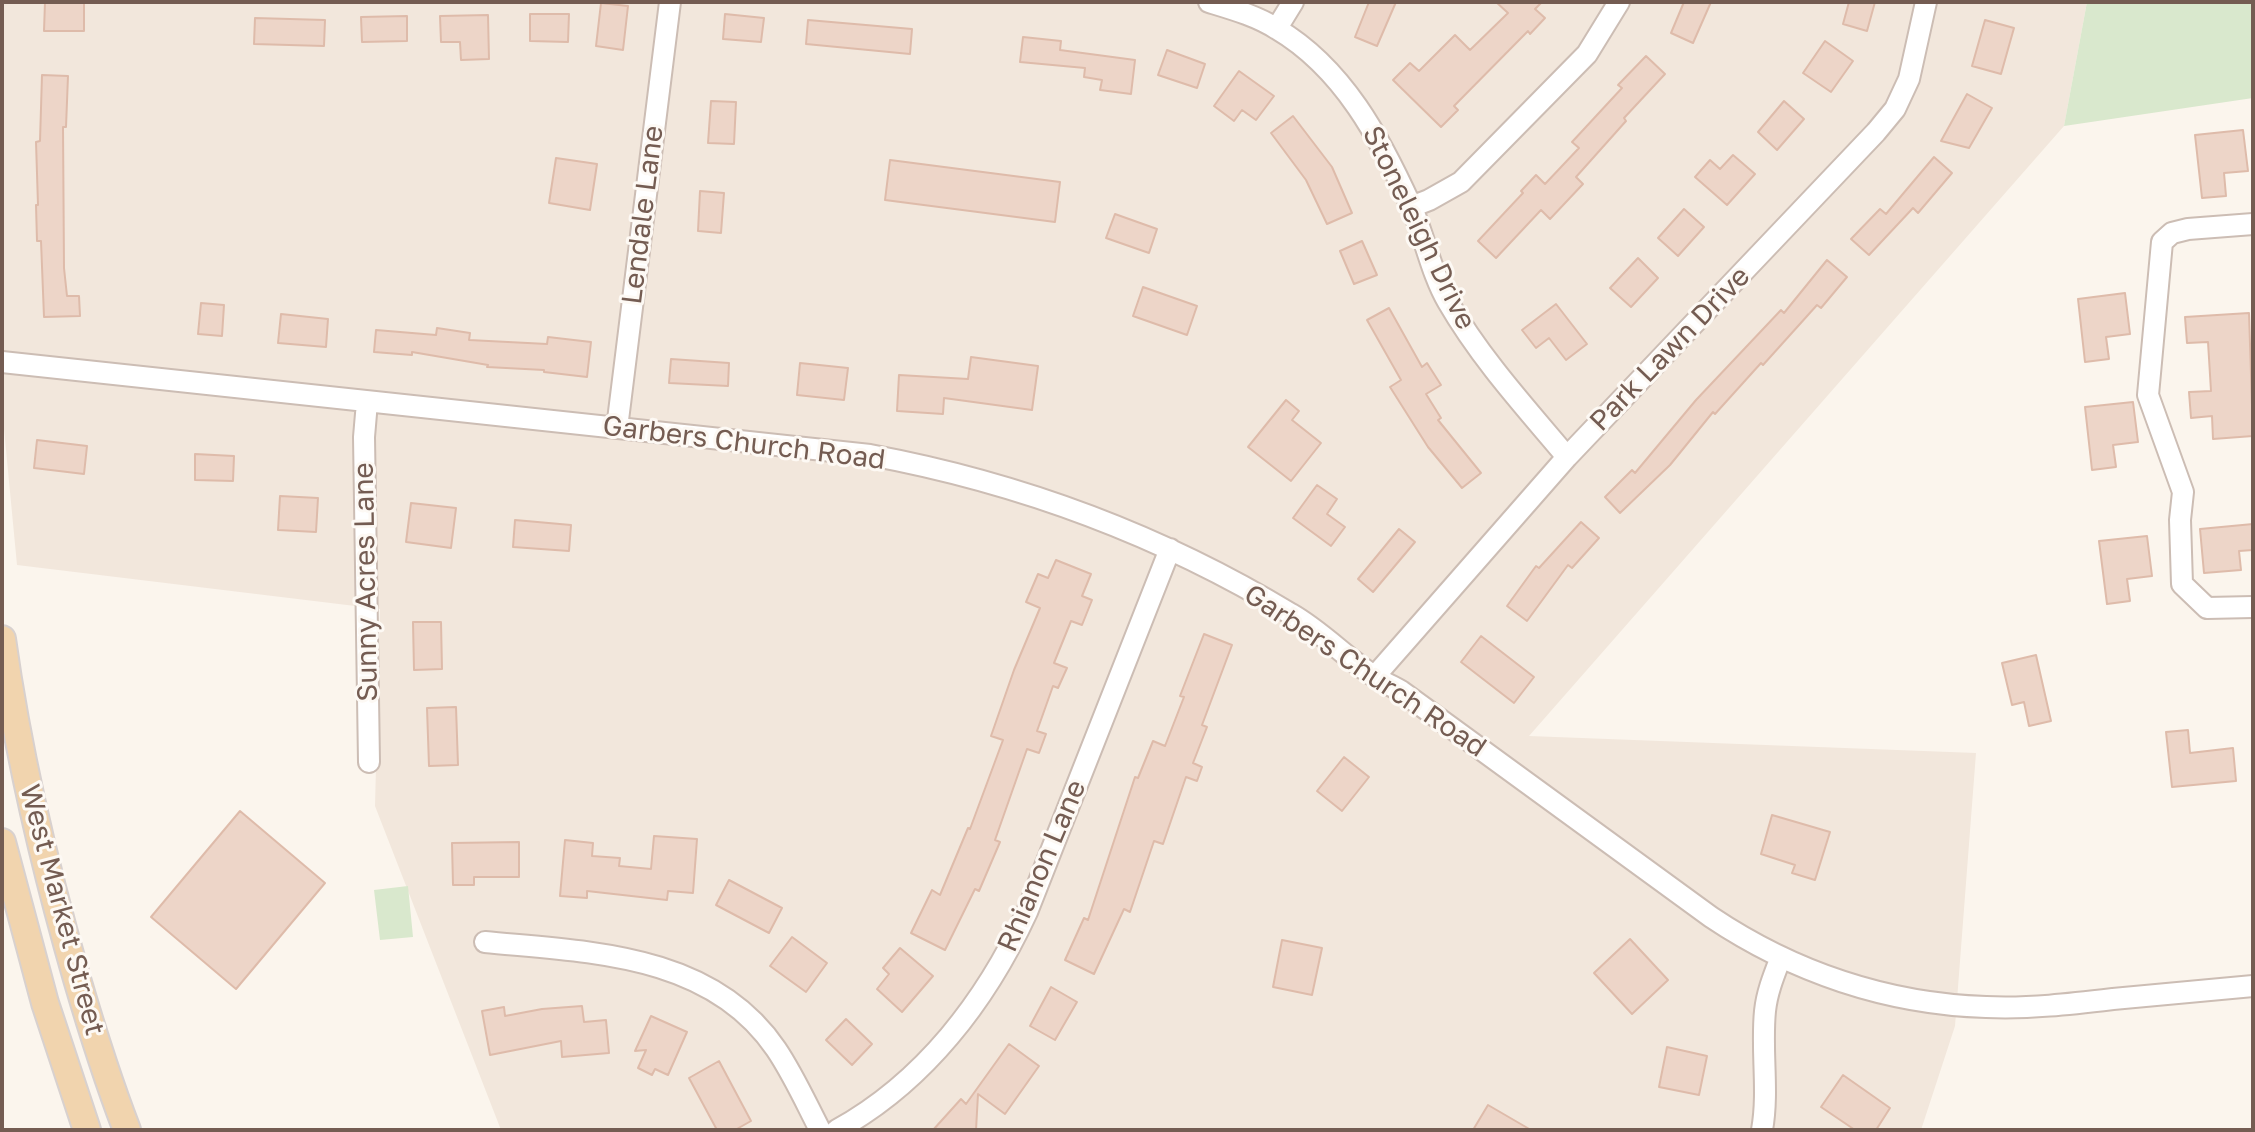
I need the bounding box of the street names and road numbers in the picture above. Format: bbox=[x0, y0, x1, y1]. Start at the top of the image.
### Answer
street label: Stoneleigh Drive bbox=[1355, 121, 1483, 335]
street label: Lendale Lane bbox=[615, 124, 671, 306]
street label: Park Lawn Drive bbox=[1583, 260, 1757, 438]
street label: Garbers Church Road bbox=[601, 409, 887, 477]
street label: Sunny Acres Lane bbox=[347, 462, 385, 702]
street label: Garbers Church Road bbox=[1238, 577, 1492, 765]
street label: Rhianon Lane bbox=[991, 775, 1093, 957]
street label: West Market Street bbox=[12, 781, 112, 1039]

